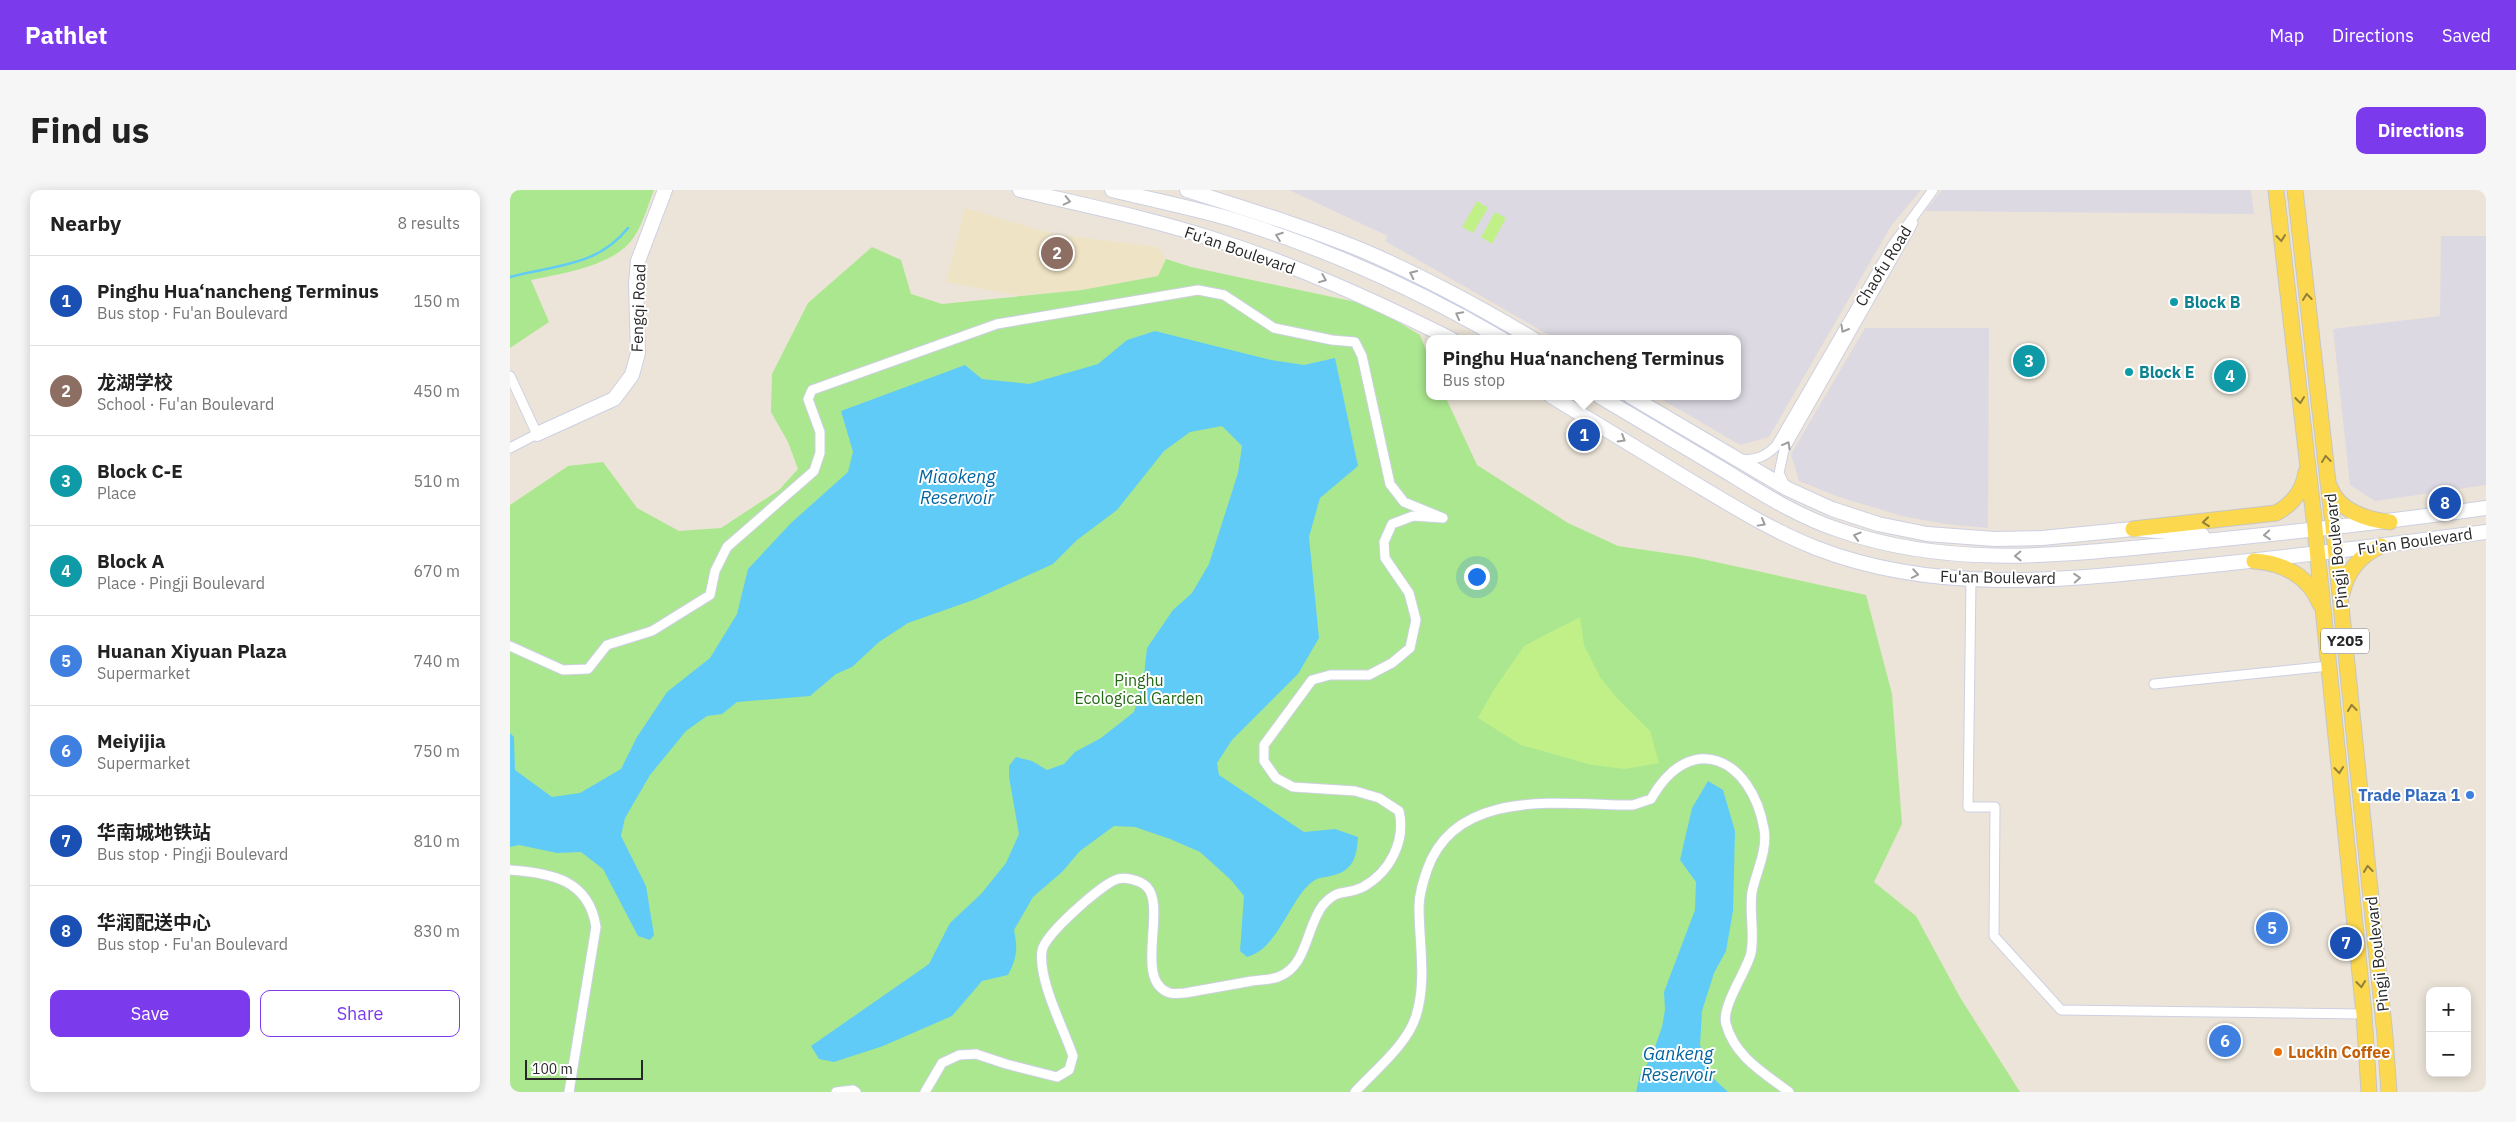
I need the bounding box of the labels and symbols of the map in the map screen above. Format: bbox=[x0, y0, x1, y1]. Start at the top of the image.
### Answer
one-way arrow bbox=[1063, 195, 1072, 206]
street label: Fu'an Boulevard bbox=[1182, 222, 1298, 278]
street label: Chaofu Road bbox=[1850, 222, 1916, 310]
one-way arrow bbox=[1275, 232, 1283, 242]
pin: 2 bbox=[1041, 234, 1073, 272]
one-way arrow bbox=[2275, 235, 2286, 243]
street label: Fengqi Road bbox=[626, 263, 650, 353]
one-way arrow bbox=[1409, 269, 1418, 280]
one-way arrow bbox=[1318, 274, 1326, 284]
place label: Block B bbox=[2184, 292, 2241, 312]
one-way arrow bbox=[2302, 293, 2313, 301]
marker: Block B bbox=[2168, 296, 2180, 308]
one-way arrow bbox=[1455, 311, 1464, 321]
one-way arrow bbox=[1840, 323, 1850, 332]
pin: 3 bbox=[2013, 342, 2045, 380]
pin: 4 bbox=[2214, 357, 2246, 395]
place label: Block E bbox=[2139, 362, 2195, 382]
marker: Block E bbox=[2123, 366, 2135, 378]
one-way arrow bbox=[2294, 396, 2305, 404]
pin: 1 bbox=[1568, 416, 1600, 454]
one-way arrow bbox=[1617, 433, 1626, 443]
one-way arrow bbox=[1781, 441, 1791, 450]
one-way arrow bbox=[2321, 455, 2332, 463]
water label: Miaokeng Reservoir bbox=[919, 465, 996, 509]
pin: 8 bbox=[2429, 484, 2461, 522]
street label: Pingji Boulevard bbox=[2320, 492, 2352, 610]
one-way arrow bbox=[2201, 516, 2209, 527]
one-way arrow bbox=[1756, 517, 1765, 527]
street label: Fu'an Boulevard bbox=[2356, 523, 2474, 559]
one-way arrow bbox=[2262, 529, 2270, 540]
one-way arrow bbox=[1854, 532, 1862, 542]
one-way arrow bbox=[2013, 551, 2021, 562]
your location bbox=[1464, 564, 1490, 590]
street label: Fu'an Boulevard bbox=[1940, 566, 2056, 588]
one-way arrow bbox=[1911, 568, 1920, 578]
one-way arrow bbox=[2074, 572, 2082, 583]
road number: Y205 bbox=[2321, 628, 2369, 654]
park label: Pinghu Ecological Garden bbox=[1074, 670, 1204, 708]
one-way arrow bbox=[2347, 703, 2358, 711]
one-way arrow bbox=[2333, 767, 2344, 775]
place label: Trade Plaza 1 bbox=[2358, 785, 2460, 805]
marker: Trade Plaza 1 bbox=[2464, 789, 2476, 801]
one-way arrow bbox=[2363, 865, 2374, 873]
street label: Pingji Boulevard bbox=[2361, 895, 2393, 1013]
pin: 5 bbox=[2256, 909, 2288, 947]
pin: 7 bbox=[2330, 924, 2362, 962]
one-way arrow bbox=[2355, 981, 2366, 989]
pin: 6 bbox=[2209, 1022, 2241, 1060]
water label: Gankeng Reservoir bbox=[1641, 1042, 1715, 1086]
place label: Luckin Coffee bbox=[2288, 1042, 2390, 1062]
marker: Luckin Coffee bbox=[2272, 1046, 2284, 1058]
scale bar bbox=[525, 1057, 642, 1080]

